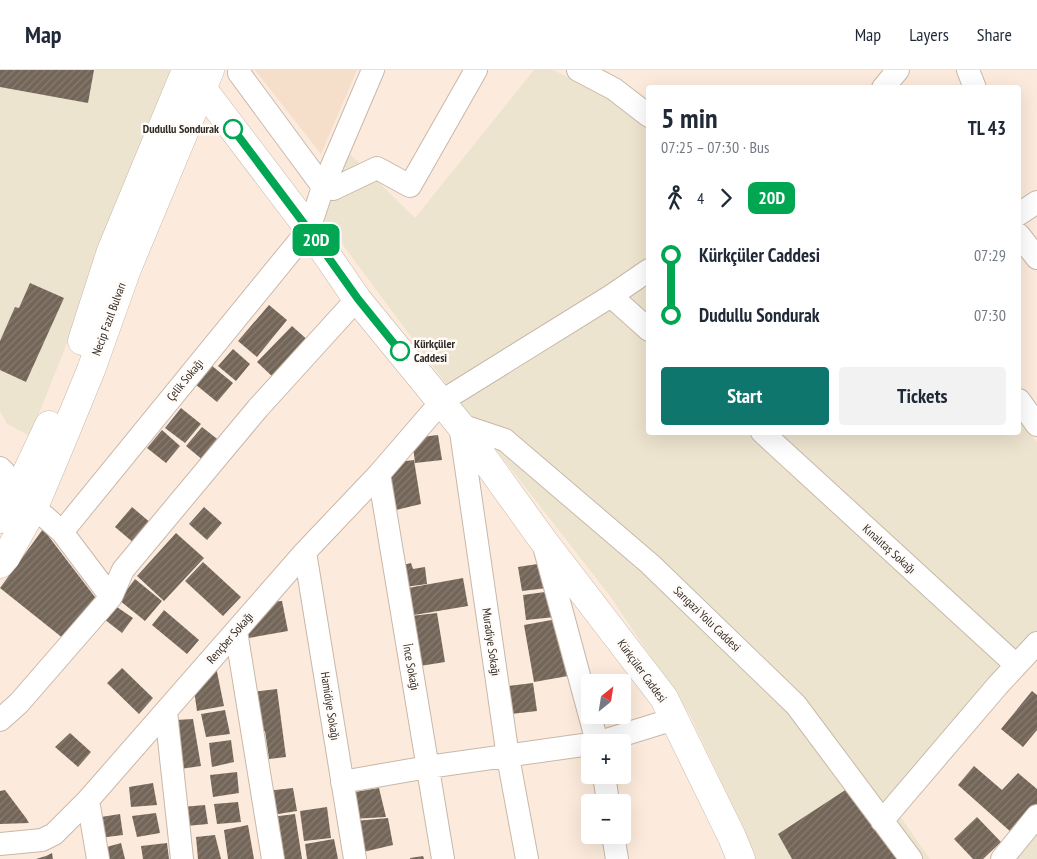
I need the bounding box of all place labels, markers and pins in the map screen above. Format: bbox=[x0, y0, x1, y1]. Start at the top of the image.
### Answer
marker: Dudullu Sondurak bbox=[223, 119, 243, 139]
place label: Dudullu Sondurak bbox=[143, 121, 219, 136]
place label: Kürkçüler Caddesi bbox=[414, 336, 456, 365]
marker: Kürkçüler Caddesi bbox=[390, 341, 410, 361]

